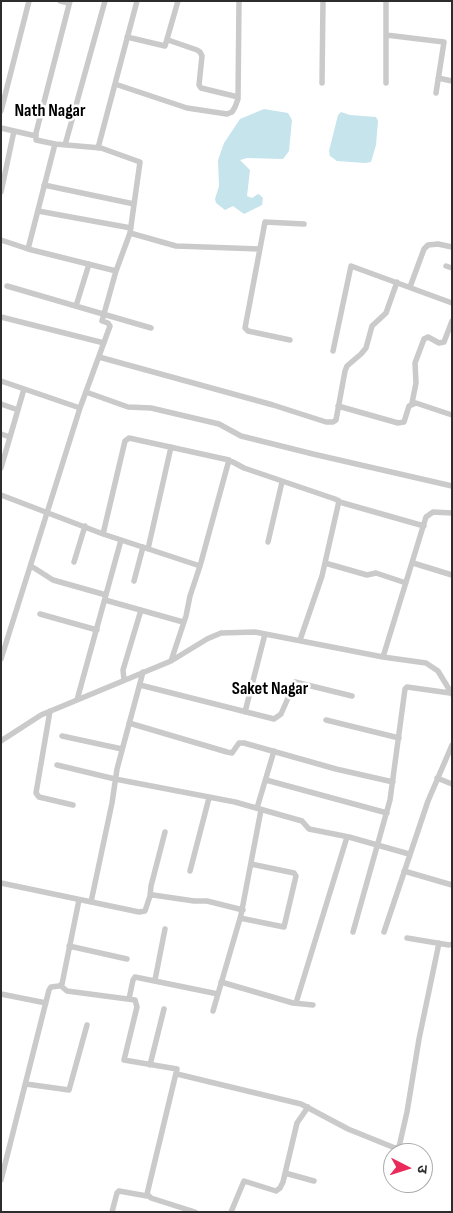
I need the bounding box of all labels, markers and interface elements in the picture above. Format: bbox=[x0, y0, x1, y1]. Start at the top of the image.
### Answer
district label: Nath Nagar bbox=[14, 100, 86, 122]
district label: Saket Nagar bbox=[232, 678, 308, 700]
north arrow bbox=[383, 1143, 433, 1193]
text: उ bbox=[414, 1164, 431, 1174]

